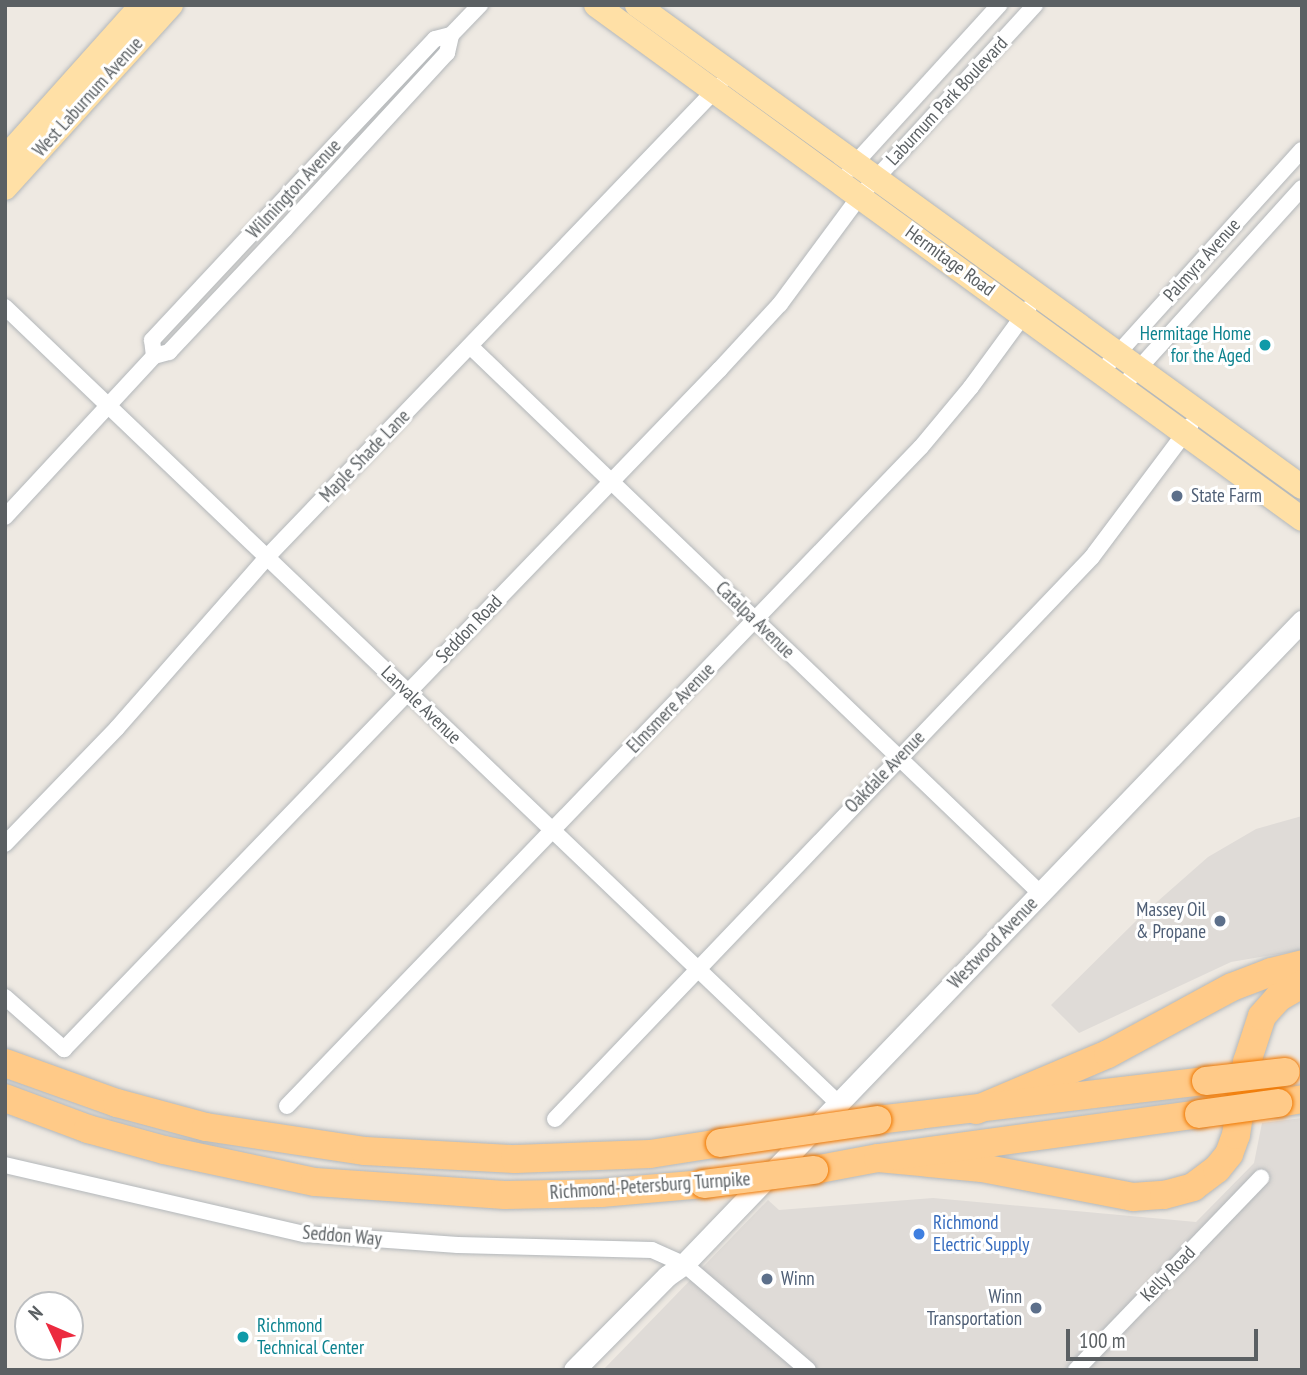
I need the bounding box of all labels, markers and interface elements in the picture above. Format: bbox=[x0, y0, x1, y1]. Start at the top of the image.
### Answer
street label: West Laburnum Avenue bbox=[28, 32, 148, 162]
street label: Laburnum Park Boulevard bbox=[881, 32, 1013, 170]
street label: Wilmington Avenue bbox=[242, 134, 346, 244]
street label: Palmyra Avenue bbox=[1159, 214, 1245, 306]
street label: Hermitage Road bbox=[901, 221, 999, 301]
place label: Hermitage Home for the Aged bbox=[1140, 323, 1251, 367]
marker: Hermitage Home for the Aged bbox=[1257, 337, 1273, 353]
street label: Maple Shade Lane bbox=[315, 405, 415, 507]
place label: State Farm bbox=[1191, 485, 1262, 507]
marker: State Farm bbox=[1169, 488, 1185, 504]
street label: Catalpa Avenue bbox=[711, 577, 799, 663]
street label: Seddon Road bbox=[431, 590, 507, 668]
street label: Elmsmere Avenue bbox=[622, 658, 720, 758]
street label: Lanvale Avenue bbox=[376, 661, 466, 749]
street label: Oakdale Avenue bbox=[840, 726, 930, 818]
street label: Westwood Avenue bbox=[943, 892, 1043, 994]
place label: Massey Oil & Propane bbox=[1136, 899, 1206, 943]
marker: Massey Oil & Propane bbox=[1212, 913, 1228, 929]
street label: Richmond-Petersburg Turnpike bbox=[549, 1168, 751, 1204]
place label: Richmond Electric Supply bbox=[933, 1212, 1030, 1256]
street label: Seddon Way bbox=[301, 1221, 383, 1251]
marker: Richmond Electric Supply bbox=[911, 1226, 927, 1242]
street label: Kelly Road bbox=[1136, 1241, 1200, 1307]
place label: Winn bbox=[781, 1268, 815, 1290]
marker: Winn bbox=[759, 1271, 775, 1287]
place label: Winn Transportation bbox=[927, 1286, 1022, 1330]
north arrow bbox=[14, 1291, 84, 1361]
marker: Winn Transportation bbox=[1028, 1300, 1044, 1316]
text: N bbox=[23, 1301, 48, 1325]
place label: Richmond Technical Center bbox=[257, 1315, 364, 1359]
scale bar bbox=[1069, 1316, 1262, 1360]
text: 100 m bbox=[1079, 1327, 1125, 1354]
marker: Richmond Technical Center bbox=[235, 1329, 251, 1345]

